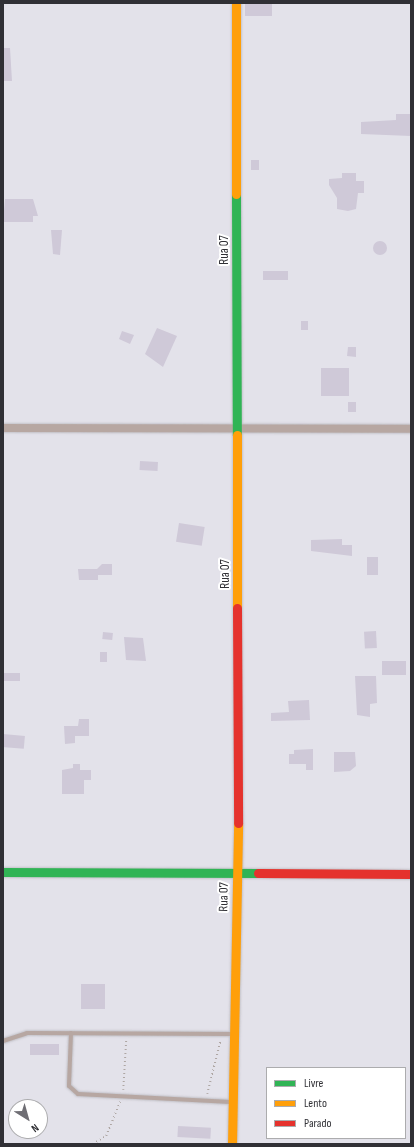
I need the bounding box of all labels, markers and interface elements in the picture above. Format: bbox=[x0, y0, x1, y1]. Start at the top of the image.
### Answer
street label: Rua 07 bbox=[216, 235, 232, 265]
street label: Rua 07 bbox=[217, 559, 233, 589]
street label: Rua 07 bbox=[216, 882, 232, 912]
legend bbox=[266, 1067, 406, 1139]
text: Livre bbox=[304, 1076, 323, 1091]
text: Lento bbox=[304, 1096, 327, 1111]
north arrow bbox=[8, 1099, 48, 1139]
text: Parado bbox=[304, 1116, 331, 1131]
text: N bbox=[29, 1121, 41, 1135]

